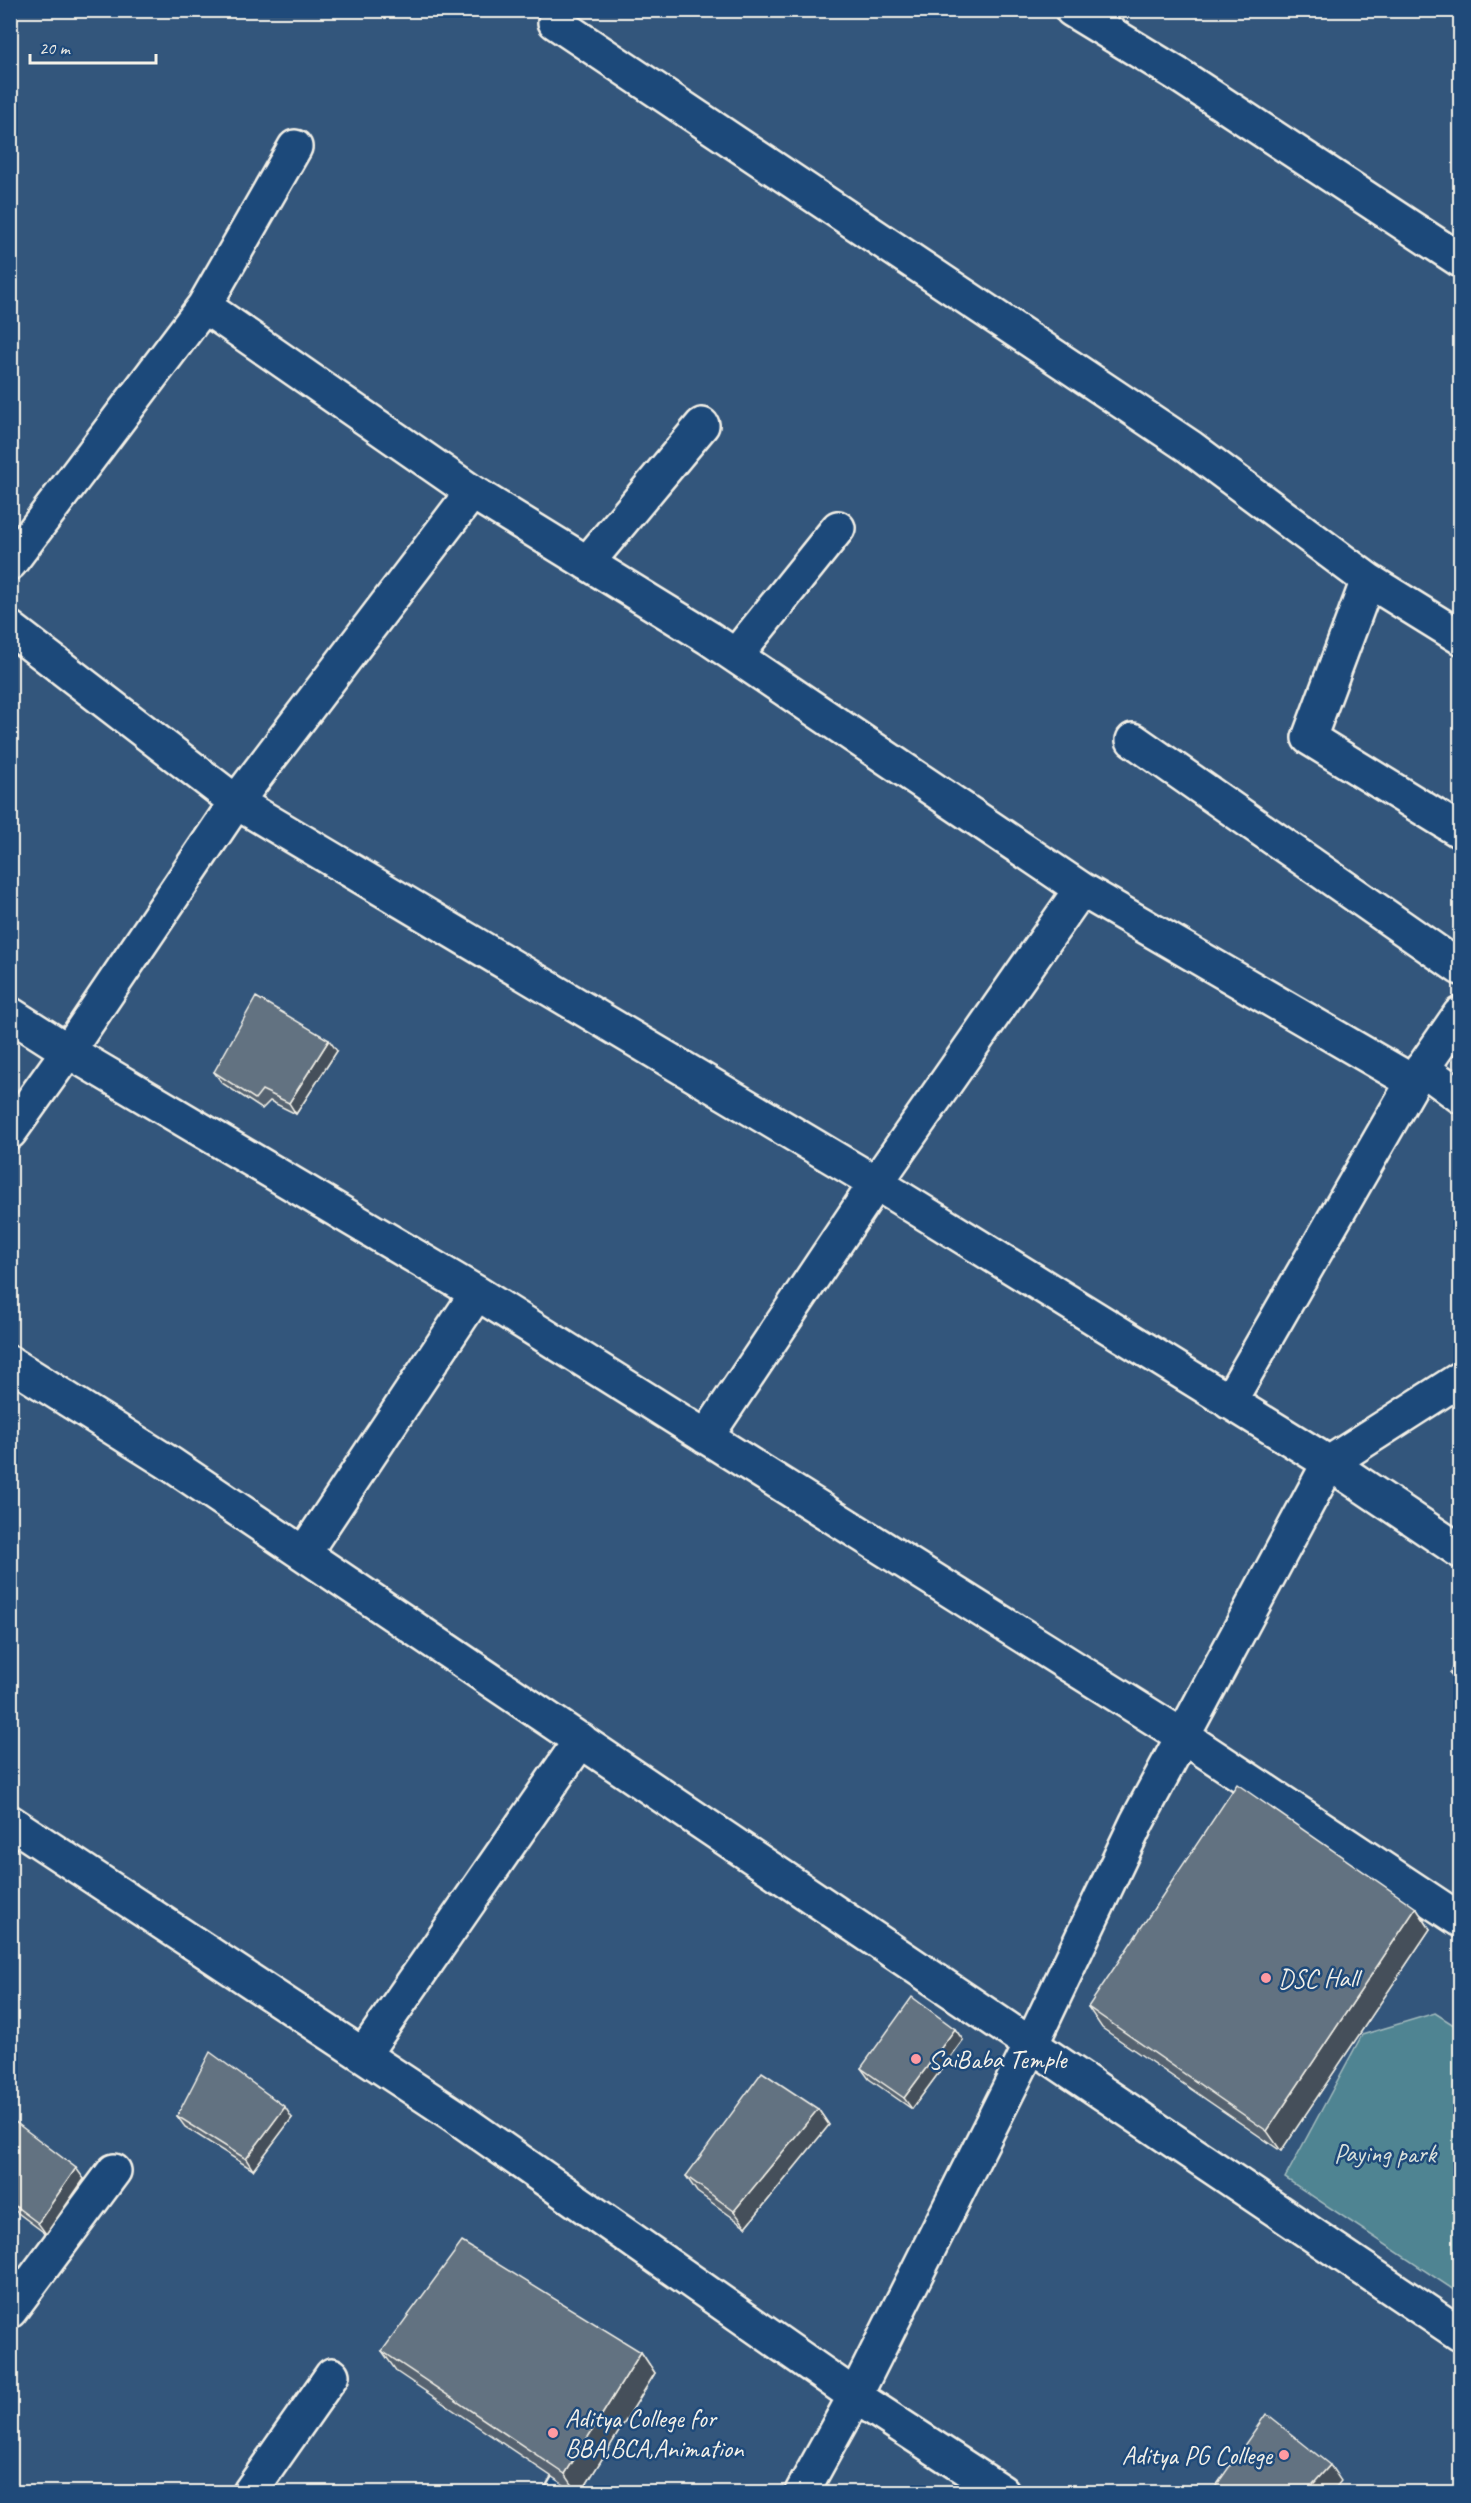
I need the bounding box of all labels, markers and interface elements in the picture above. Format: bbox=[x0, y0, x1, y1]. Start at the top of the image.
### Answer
scale bar bbox=[30, 27, 156, 65]
text: 20 m bbox=[39, 37, 72, 59]
place label: DSC Hall bbox=[1278, 1962, 1363, 1995]
marker: DSC Hall bbox=[1259, 1971, 1273, 1985]
place label: SaiBaba Temple bbox=[928, 2043, 1068, 2076]
marker: SaiBaba Temple bbox=[909, 2052, 923, 2066]
park label: Paying park bbox=[1334, 2137, 1439, 2170]
place label: Aditya College for BBA,BCA,Animation bbox=[565, 2402, 745, 2465]
marker: Aditya College for BBA,BCA,Animation bbox=[546, 2426, 560, 2440]
place label: Aditya PG College bbox=[1122, 2439, 1274, 2472]
marker: Aditya PG College bbox=[1277, 2448, 1291, 2462]

